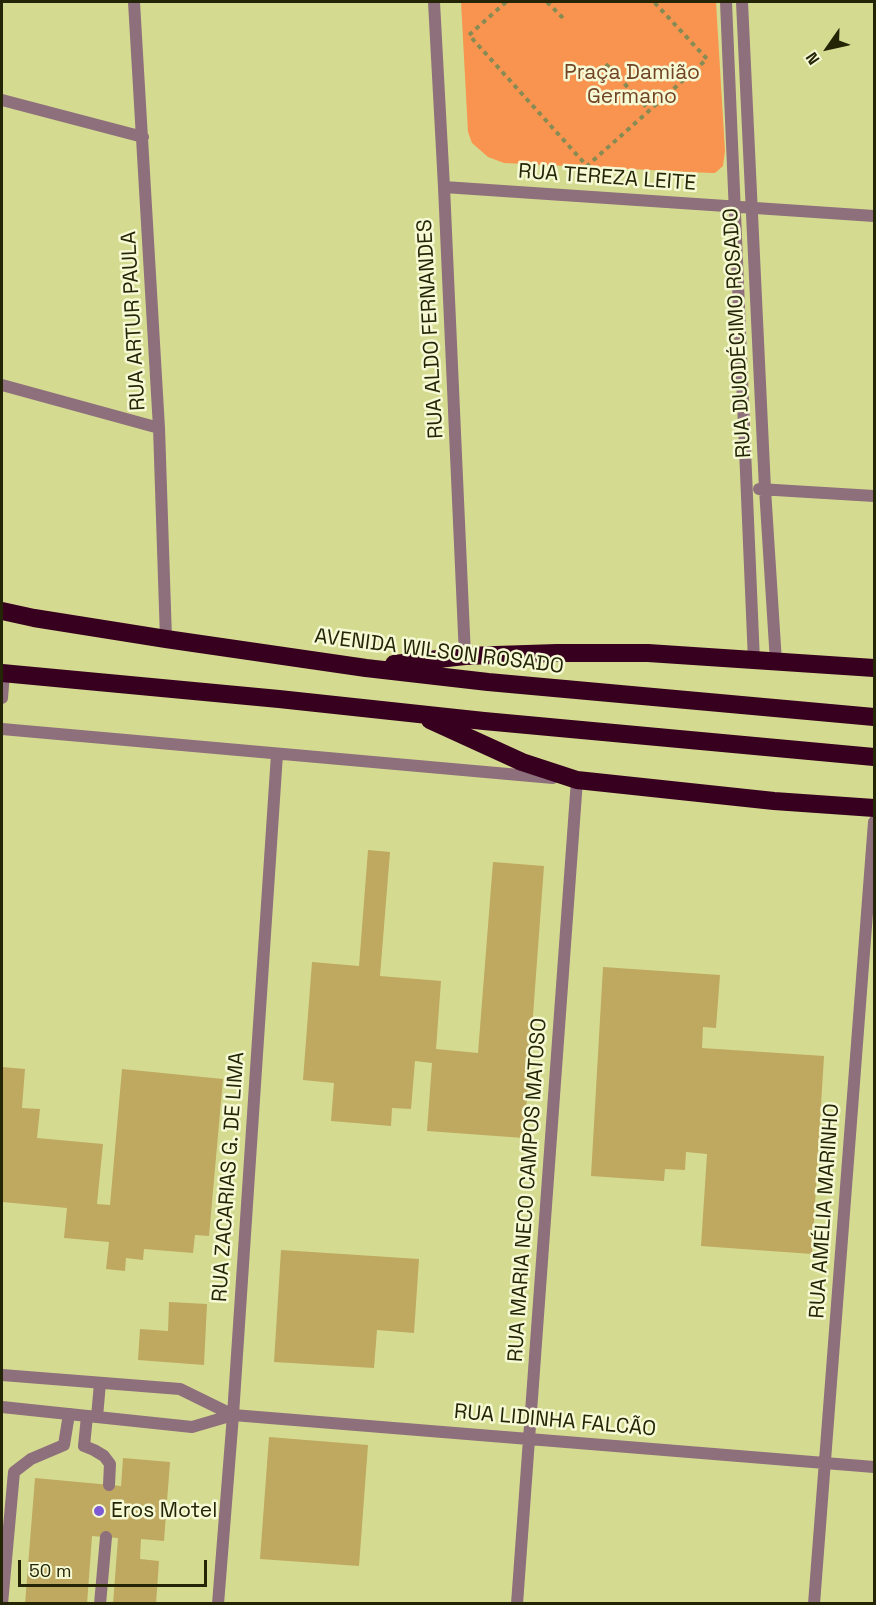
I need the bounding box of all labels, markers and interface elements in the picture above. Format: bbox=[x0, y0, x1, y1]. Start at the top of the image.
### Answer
north arrow bbox=[798, 18, 858, 78]
text: N bbox=[801, 48, 824, 69]
park label: Praça Damião Germano bbox=[564, 60, 700, 110]
street label: RUA TEREZA LEITE bbox=[517, 159, 697, 197]
street label: RUA DUODÉCIMO ROSADO bbox=[719, 207, 757, 459]
street label: RUA ALDO FERNANDES bbox=[413, 219, 449, 439]
street label: RUA ARTUR PAULA bbox=[117, 231, 151, 411]
street label: AVENIDA WILSON ROSADO bbox=[313, 624, 565, 680]
street label: RUA MARIA NECO CAMPOS MATOSO bbox=[503, 1017, 553, 1363]
street label: RUA ZACARIAS G. DE LIMA bbox=[208, 1051, 250, 1303]
street label: RUA AMÉLIA MARINHO bbox=[805, 1103, 845, 1319]
street label: RUA LIDINHA FALCÃO bbox=[453, 1400, 657, 1442]
place label: Eros Motel bbox=[111, 1498, 217, 1524]
marker: Eros Motel bbox=[92, 1504, 106, 1518]
scale bar bbox=[21, 1548, 210, 1586]
text: 50 m bbox=[29, 1559, 71, 1582]

